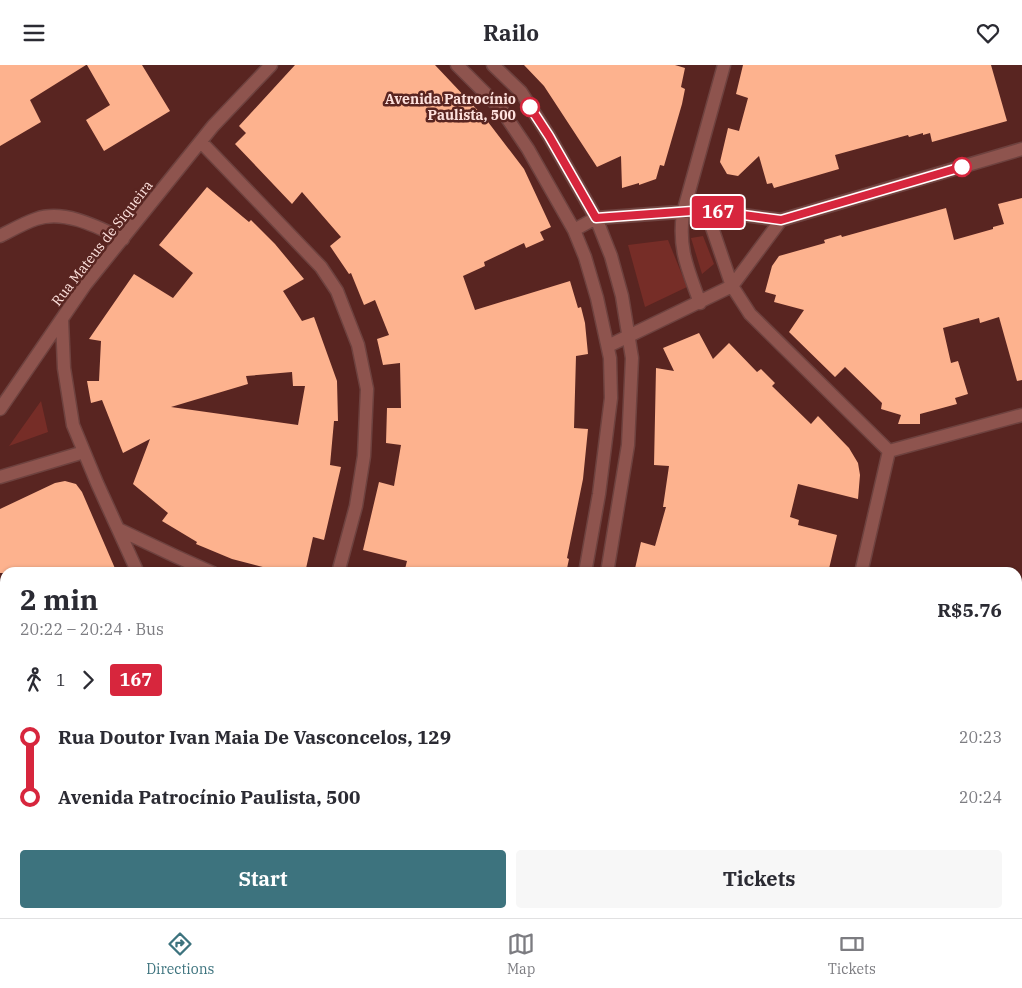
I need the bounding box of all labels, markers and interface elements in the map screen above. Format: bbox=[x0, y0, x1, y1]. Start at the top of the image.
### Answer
text: Railo bbox=[483, 18, 539, 47]
icon: menu bbox=[20, 19, 48, 47]
icon: heart bbox=[974, 19, 1002, 47]
place label: Avenida Patrocínio Paulista, 500 bbox=[385, 90, 516, 124]
marker: Avenida Patrocínio Paulista, 500 bbox=[520, 97, 540, 117]
unlabelled marker bbox=[952, 157, 972, 177]
street label: Rua Mateus de Siqueira bbox=[47, 176, 157, 309]
line badge: 167 bbox=[689, 196, 747, 228]
text: 167 bbox=[702, 200, 734, 223]
text: 2 min bbox=[20, 581, 98, 618]
text: R$5.76 bbox=[937, 598, 1002, 622]
text: 20:22 – 20:24 · Bus bbox=[20, 619, 164, 639]
icon: walk bbox=[20, 666, 48, 694]
icon: forward bbox=[74, 666, 102, 694]
text: 167 bbox=[120, 668, 152, 691]
text: 1 bbox=[56, 670, 66, 690]
text: Rua Doutor Ivan Maia De Vasconcelos, 129 bbox=[58, 725, 451, 749]
text: 20:23 bbox=[959, 727, 1002, 747]
text: Avenida Patrocínio Paulista, 500 bbox=[58, 785, 360, 809]
text: 20:24 bbox=[959, 787, 1002, 807]
button: Start bbox=[20, 850, 506, 908]
button: Tickets bbox=[516, 850, 1002, 908]
tab: Directions bbox=[146, 930, 214, 978]
tab: Map bbox=[507, 930, 535, 978]
tab: Tickets bbox=[828, 930, 876, 978]

